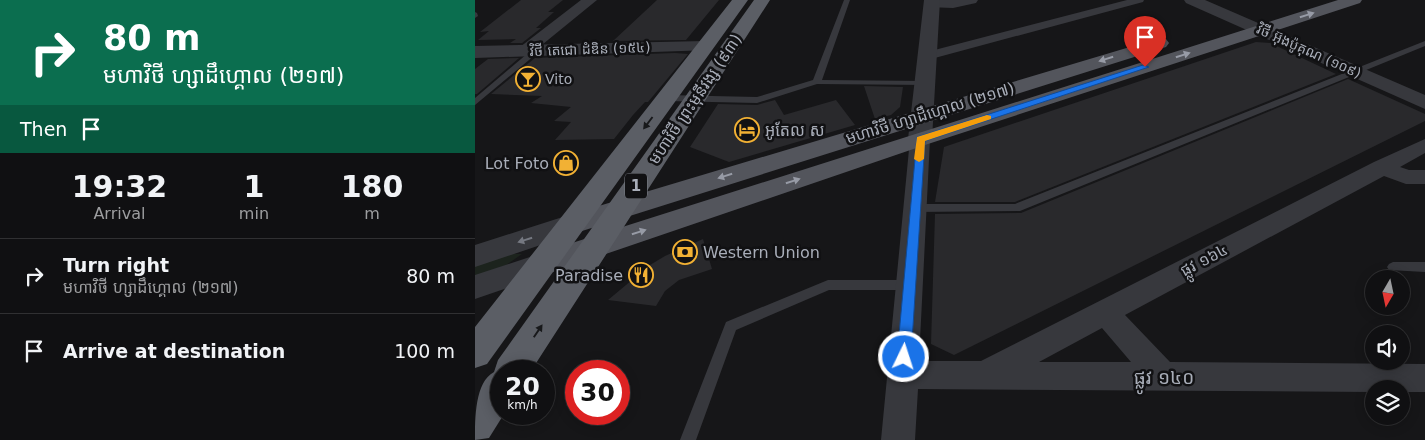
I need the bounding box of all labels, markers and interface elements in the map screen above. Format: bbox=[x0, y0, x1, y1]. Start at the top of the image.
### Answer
one-way arrow bbox=[1300, 11, 1315, 19]
pin bbox=[1124, 16, 1166, 67]
text: 80 m bbox=[103, 18, 200, 58]
icon: right bbox=[20, 20, 85, 85]
street label: វិថី អ៊ុងប៉ូគុណ (១០៩) bbox=[1254, 20, 1364, 82]
icon: arrive bbox=[1131, 23, 1159, 51]
street label: មហាវិថី ព្រះមុនីវង្ស (៩៣) bbox=[643, 29, 747, 169]
street label: វិថី តេជោ ដំឌិន (១៥៤) bbox=[529, 38, 651, 59]
one-way arrow bbox=[1176, 51, 1191, 59]
one-way arrow bbox=[1098, 56, 1113, 64]
text: មហាវិថី ហ្សាដឹហ្គោល (២១៧) bbox=[103, 63, 344, 88]
bar icon: Vito bbox=[515, 66, 541, 92]
place label: Vito bbox=[545, 71, 572, 87]
street label: មហាវិថី ហ្សាដឹហ្គោល (២១៧) bbox=[843, 77, 1017, 148]
icon: arrive bbox=[77, 115, 105, 143]
one-way arrow bbox=[643, 116, 653, 130]
hotel icon: អូតែល ស bbox=[734, 117, 760, 143]
text: Then bbox=[20, 118, 67, 140]
place label: អូតែល ស bbox=[765, 121, 825, 140]
shop icon: Lot Foto bbox=[553, 150, 579, 176]
place label: Lot Foto bbox=[485, 154, 549, 173]
text: 19:32 bbox=[72, 169, 167, 204]
text: 1 bbox=[243, 169, 264, 204]
text: 180 bbox=[341, 169, 403, 204]
one-way arrow bbox=[718, 173, 733, 180]
road number: 1 bbox=[625, 174, 647, 198]
one-way arrow bbox=[786, 177, 801, 185]
text: Arrival bbox=[93, 204, 145, 223]
text: min bbox=[239, 204, 269, 223]
text: m bbox=[364, 204, 380, 223]
one-way arrow bbox=[631, 228, 646, 235]
one-way arrow bbox=[518, 236, 533, 244]
bank icon: Western Union bbox=[672, 239, 698, 265]
street label: ផ្លូវ ១៦៤ bbox=[1177, 240, 1233, 285]
place label: Western Union bbox=[703, 243, 820, 262]
text: Turn right bbox=[63, 254, 169, 276]
icon: right bbox=[20, 262, 48, 290]
restaurant icon: Paradise bbox=[628, 262, 654, 288]
text: 80 m bbox=[406, 265, 455, 287]
place label: Paradise bbox=[555, 266, 623, 285]
north arrow bbox=[1365, 270, 1410, 315]
map controls bbox=[1365, 270, 1410, 425]
text: មហាវិថី ហ្សាដឹហ្គោល (២១៧) bbox=[63, 278, 239, 297]
one-way arrow bbox=[533, 324, 543, 338]
button: sound bbox=[1365, 325, 1410, 370]
position arrow bbox=[877, 330, 929, 382]
icon: arrive bbox=[20, 337, 48, 365]
text: Arrive at destination bbox=[63, 340, 285, 362]
text: 100 m bbox=[394, 340, 455, 362]
speed limit sign: 30 bbox=[565, 360, 630, 425]
street label: ផ្លូវ ១៤០ bbox=[1134, 366, 1194, 395]
text: 20 bbox=[505, 372, 540, 401]
button: layers bbox=[1365, 380, 1410, 425]
text: km/h bbox=[507, 398, 538, 412]

